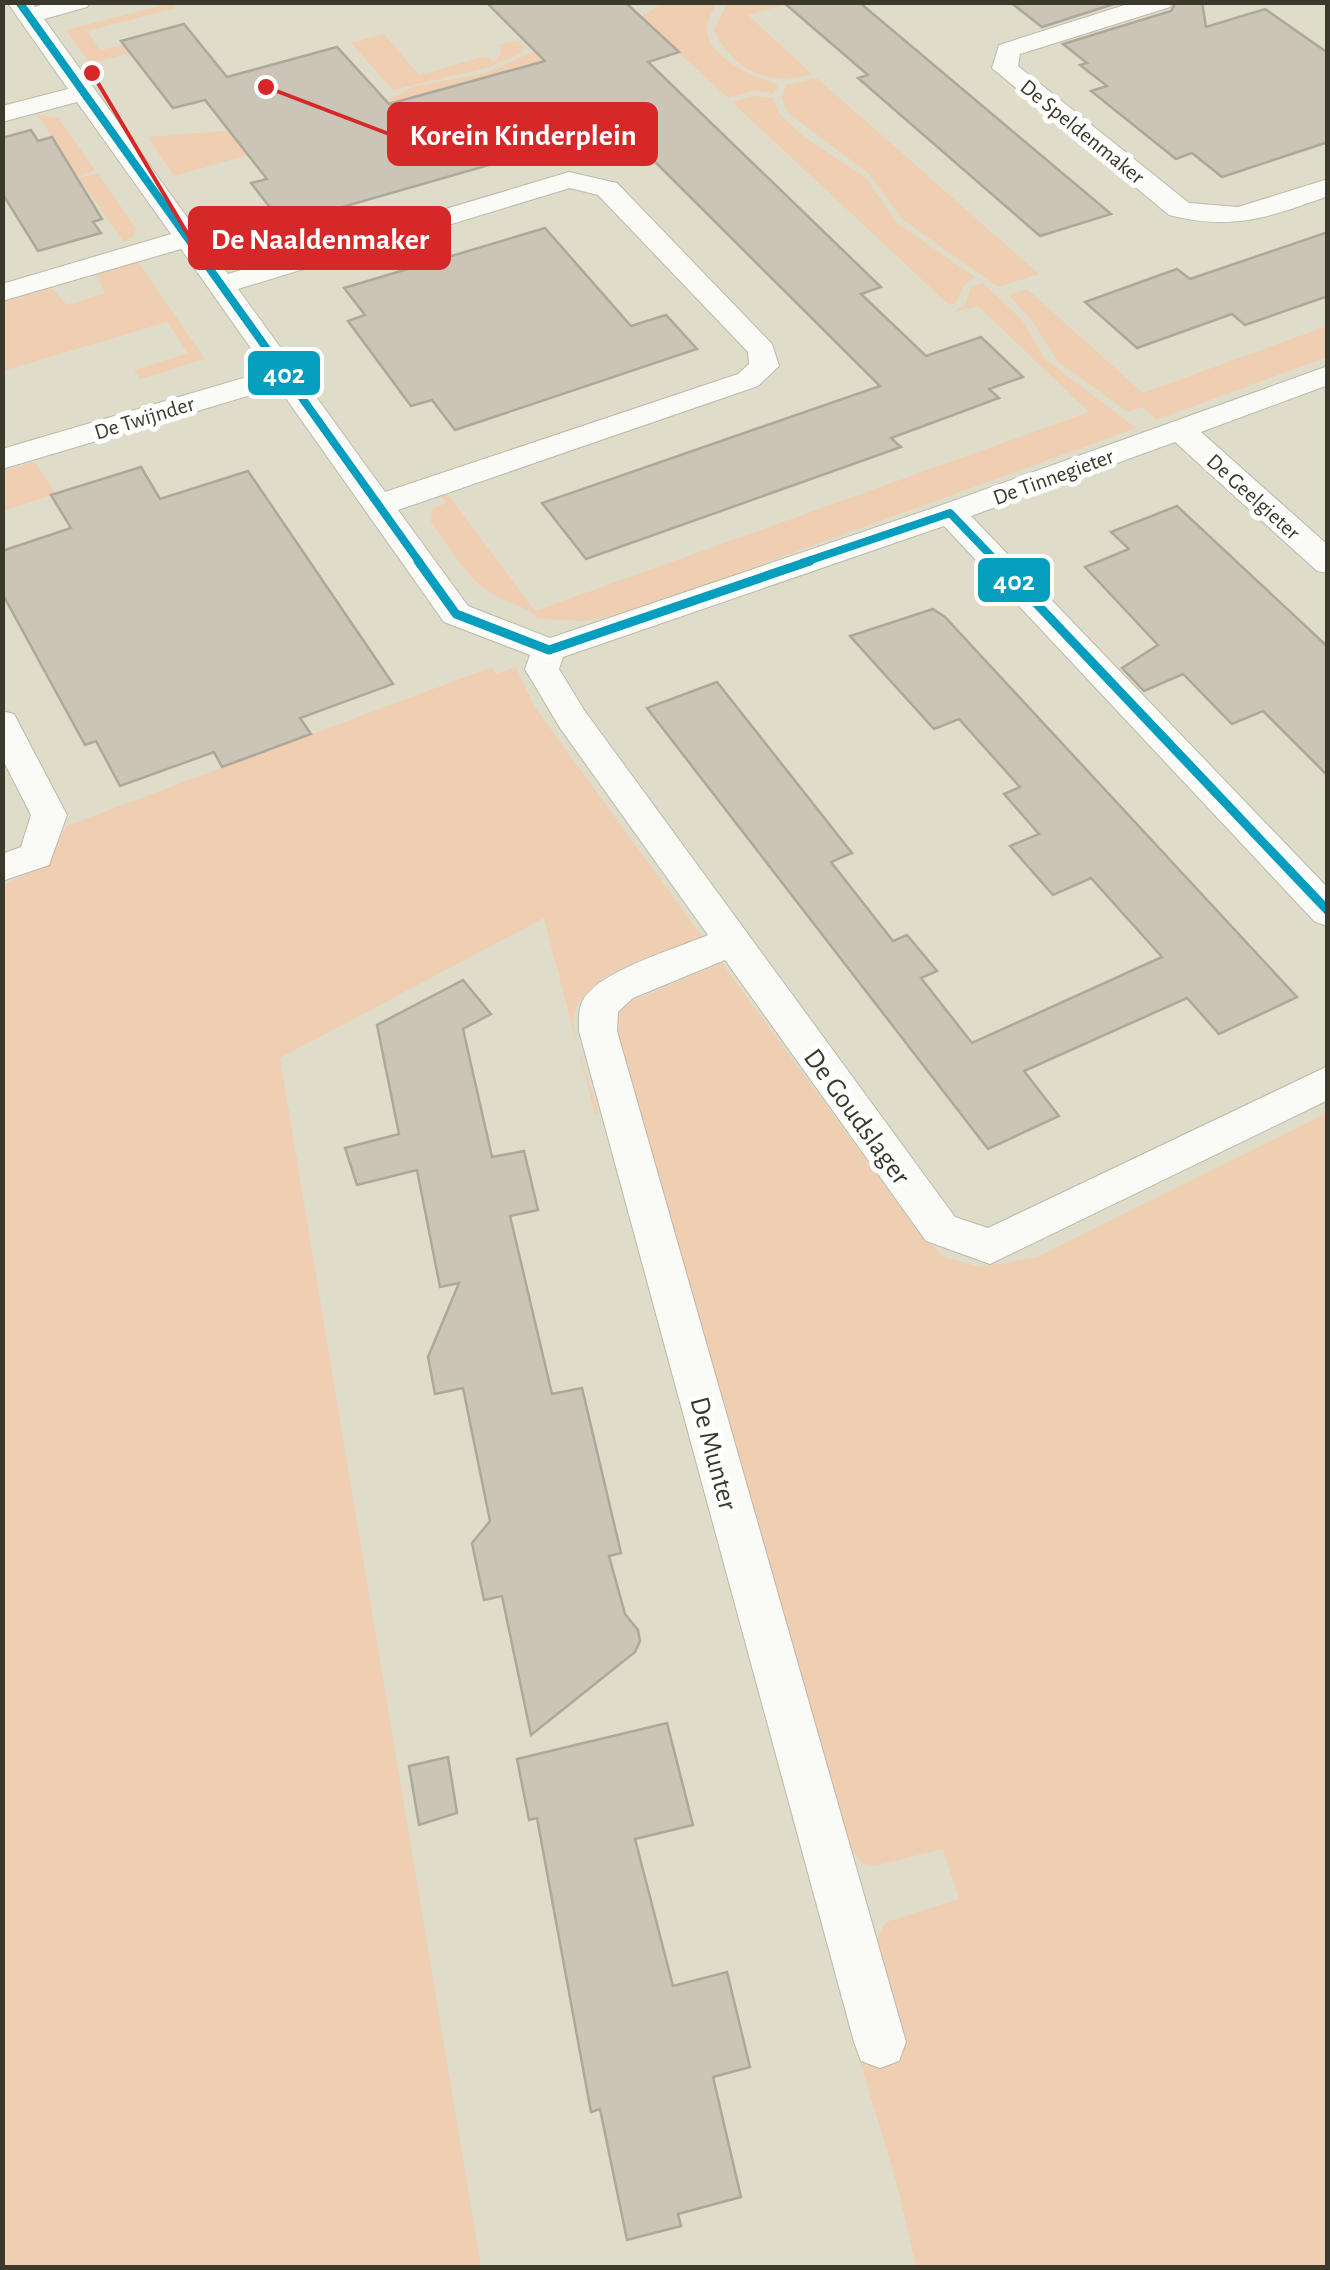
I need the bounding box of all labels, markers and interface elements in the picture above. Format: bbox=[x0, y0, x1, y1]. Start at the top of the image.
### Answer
street label: De Speldenmaker bbox=[1016, 75, 1149, 188]
callout: Korein Kinderplein bbox=[389, 104, 656, 164]
text: Korein Kinderplein bbox=[409, 121, 637, 151]
callout: De Naaldenmaker bbox=[190, 208, 449, 268]
text: De Naaldenmaker bbox=[211, 225, 430, 255]
line badge: 402 bbox=[246, 349, 322, 397]
text: 402 bbox=[263, 361, 305, 389]
street label: De Twijnder bbox=[92, 392, 197, 444]
street label: De Tinnegieter bbox=[990, 445, 1117, 509]
street label: De Geelgieter bbox=[1203, 450, 1304, 544]
line badge: 402 bbox=[976, 556, 1052, 604]
text: 402 bbox=[993, 568, 1035, 596]
street label: De Goudslager bbox=[798, 1044, 915, 1190]
street label: De Munter bbox=[685, 1394, 742, 1513]

